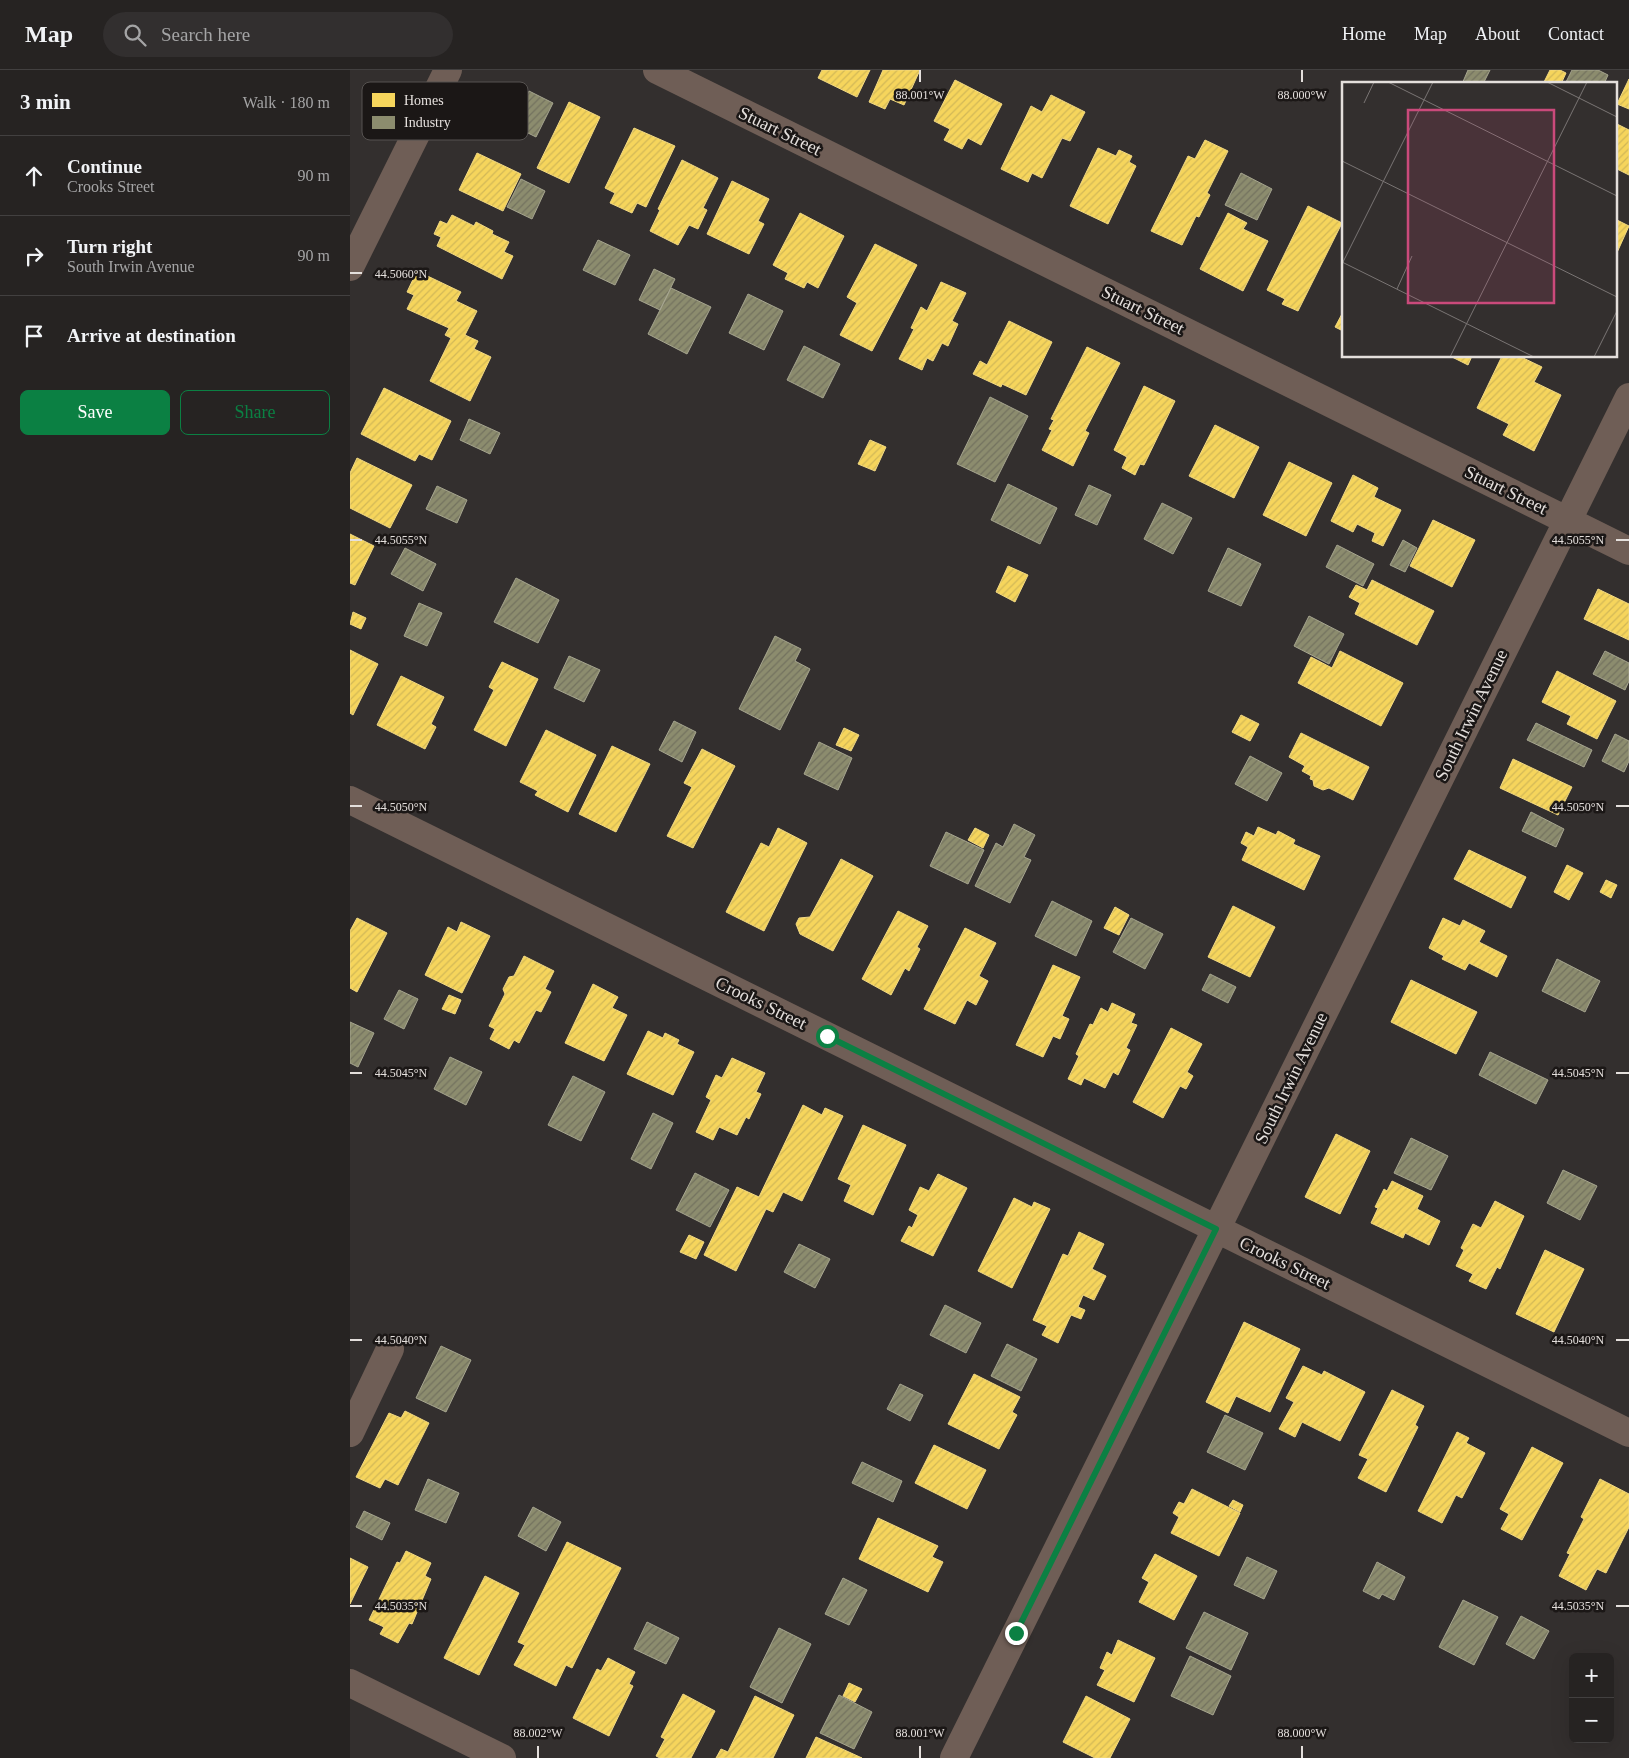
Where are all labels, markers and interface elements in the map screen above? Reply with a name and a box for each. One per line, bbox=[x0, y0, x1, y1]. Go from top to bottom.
search box bbox=[103, 12, 453, 57]
text: Map bbox=[25, 21, 73, 47]
icon: search bbox=[121, 21, 149, 49]
text: Search here bbox=[161, 24, 250, 45]
text: Home bbox=[1342, 24, 1386, 44]
text: Map bbox=[1414, 24, 1447, 44]
text: About bbox=[1475, 24, 1520, 44]
text: Contact bbox=[1548, 24, 1604, 44]
legend bbox=[362, 82, 528, 140]
inset map bbox=[1342, 82, 1616, 358]
text: 88.001°W bbox=[895, 88, 945, 102]
text: 88.000°W bbox=[1277, 88, 1327, 102]
text: 3 min bbox=[20, 90, 71, 114]
text: Homes bbox=[404, 93, 444, 108]
text: Walk · 180 m bbox=[243, 94, 330, 111]
street label: Stuart Street bbox=[735, 102, 825, 160]
text: Industry bbox=[404, 115, 451, 130]
text: Continue bbox=[67, 156, 142, 177]
icon: ahead bbox=[20, 162, 48, 190]
text: 90 m bbox=[298, 167, 330, 184]
text: Crooks Street bbox=[67, 178, 155, 195]
text: Turn right bbox=[67, 236, 152, 257]
icon: right bbox=[20, 242, 48, 270]
text: 90 m bbox=[298, 247, 330, 264]
text: South Irwin Avenue bbox=[67, 258, 195, 275]
text: 44.5060°N bbox=[375, 267, 428, 281]
street label: Stuart Street bbox=[1098, 281, 1188, 339]
icon: arrive bbox=[20, 322, 48, 350]
text: Arrive at destination bbox=[67, 325, 236, 346]
button: Save bbox=[20, 390, 170, 435]
button: Share bbox=[180, 390, 330, 435]
street label: Stuart Street bbox=[1461, 461, 1551, 519]
text: 44.5055°N bbox=[375, 533, 428, 547]
text: 44.5055°N bbox=[1552, 533, 1605, 547]
street label: South Irwin Avenue bbox=[1431, 646, 1511, 784]
text: 44.5050°N bbox=[375, 800, 428, 814]
text: 44.5050°N bbox=[1552, 800, 1605, 814]
street label: Crooks Street bbox=[712, 972, 810, 1034]
street label: South Irwin Avenue bbox=[1251, 1009, 1331, 1147]
route start bbox=[816, 1025, 839, 1048]
text: 44.5045°N bbox=[375, 1066, 428, 1080]
text: 44.5045°N bbox=[1552, 1066, 1605, 1080]
street label: Crooks Street bbox=[1236, 1232, 1334, 1294]
text: 44.5040°N bbox=[375, 1333, 428, 1347]
text: 44.5040°N bbox=[1552, 1333, 1605, 1347]
text: 44.5035°N bbox=[375, 1599, 428, 1613]
text: 44.5035°N bbox=[1552, 1599, 1605, 1613]
route end bbox=[1005, 1622, 1028, 1645]
map controls bbox=[1569, 1653, 1614, 1743]
button: + bbox=[1569, 1653, 1614, 1698]
button: − bbox=[1569, 1698, 1614, 1743]
text: 88.002°W bbox=[513, 1726, 563, 1740]
text: 88.001°W bbox=[895, 1726, 945, 1740]
text: 88.000°W bbox=[1277, 1726, 1327, 1740]

